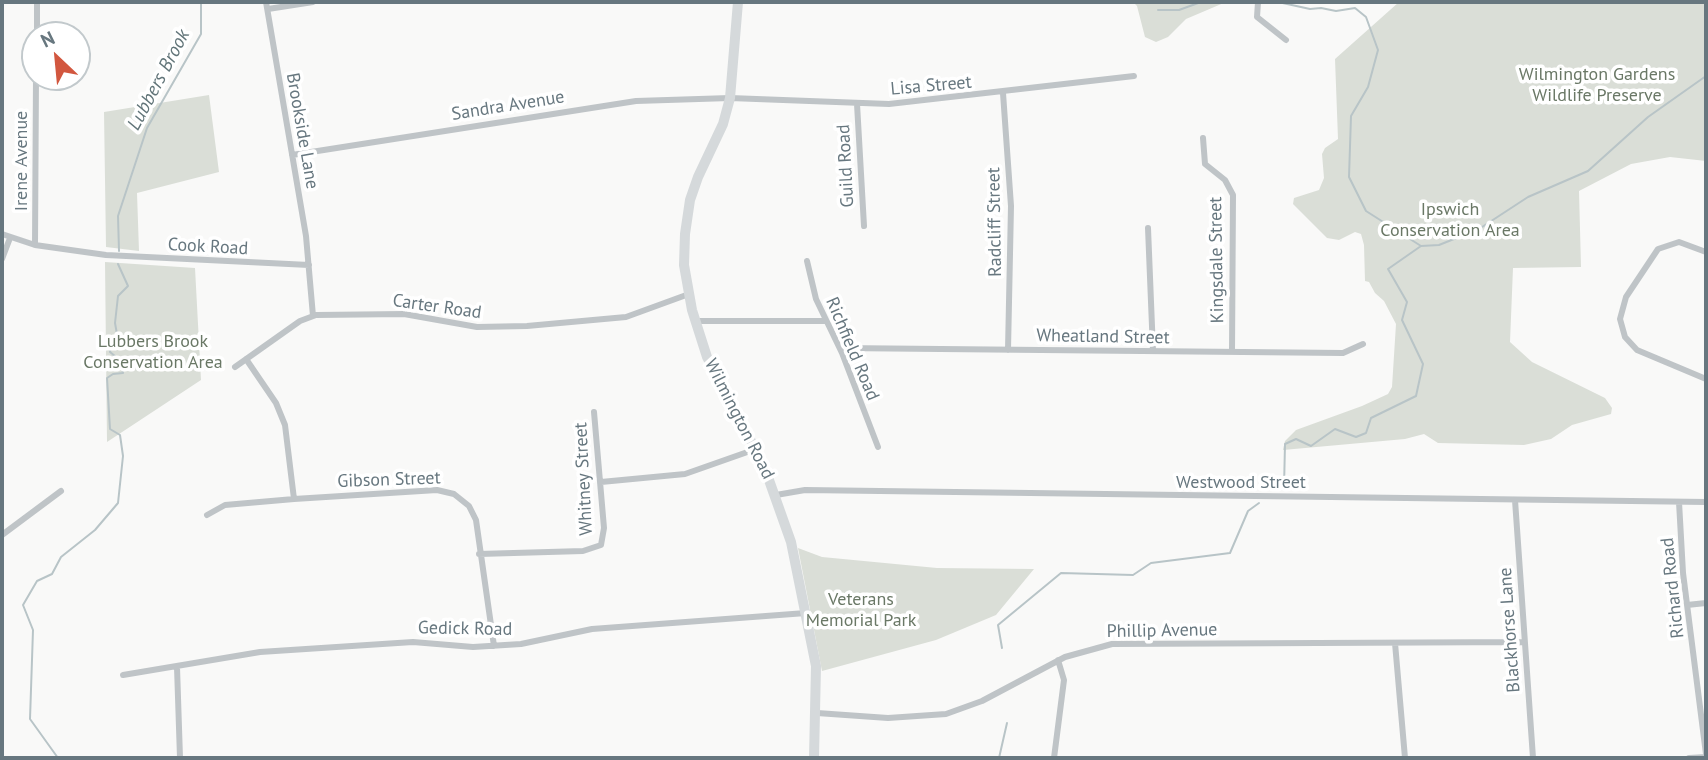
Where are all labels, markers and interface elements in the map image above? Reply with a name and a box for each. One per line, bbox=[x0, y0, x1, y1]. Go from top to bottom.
north arrow bbox=[21, 21, 91, 91]
text: N bbox=[37, 25, 59, 52]
water label: Lubbers Brook bbox=[123, 26, 195, 134]
park label: Wilmington Gardens Wildlife Preserve bbox=[1519, 64, 1675, 106]
street label: Brookside Lane bbox=[281, 71, 323, 191]
street label: Lisa Street bbox=[890, 72, 972, 100]
street label: Sandra Avenue bbox=[450, 86, 566, 126]
street label: Irene Avenue bbox=[11, 111, 33, 211]
street label: Guild Road bbox=[833, 124, 859, 208]
street label: Radcliff Street bbox=[983, 167, 1007, 277]
street label: Kingsdale Street bbox=[1205, 196, 1229, 324]
park label: Ipswich Conservation Area bbox=[1380, 199, 1520, 242]
street label: Cook Road bbox=[167, 234, 249, 260]
street label: Carter Road bbox=[391, 290, 483, 324]
street label: Richfield Road bbox=[821, 294, 883, 404]
street label: Wheatland Street bbox=[1036, 325, 1170, 349]
park label: Lubbers Brook Conservation Area bbox=[83, 331, 223, 374]
street label: Wilmington Road bbox=[699, 355, 779, 483]
street label: Whitney Street bbox=[570, 422, 598, 536]
street label: Gibson Street bbox=[337, 467, 441, 493]
street label: Westwood Street bbox=[1176, 472, 1306, 494]
street label: Richard Road bbox=[1657, 537, 1689, 639]
street label: Blackhorse Lane bbox=[1495, 567, 1525, 693]
park label: Veterans Memorial Park bbox=[806, 589, 916, 632]
street label: Gedick Road bbox=[418, 617, 512, 641]
street label: Phillip Avenue bbox=[1106, 619, 1218, 643]

